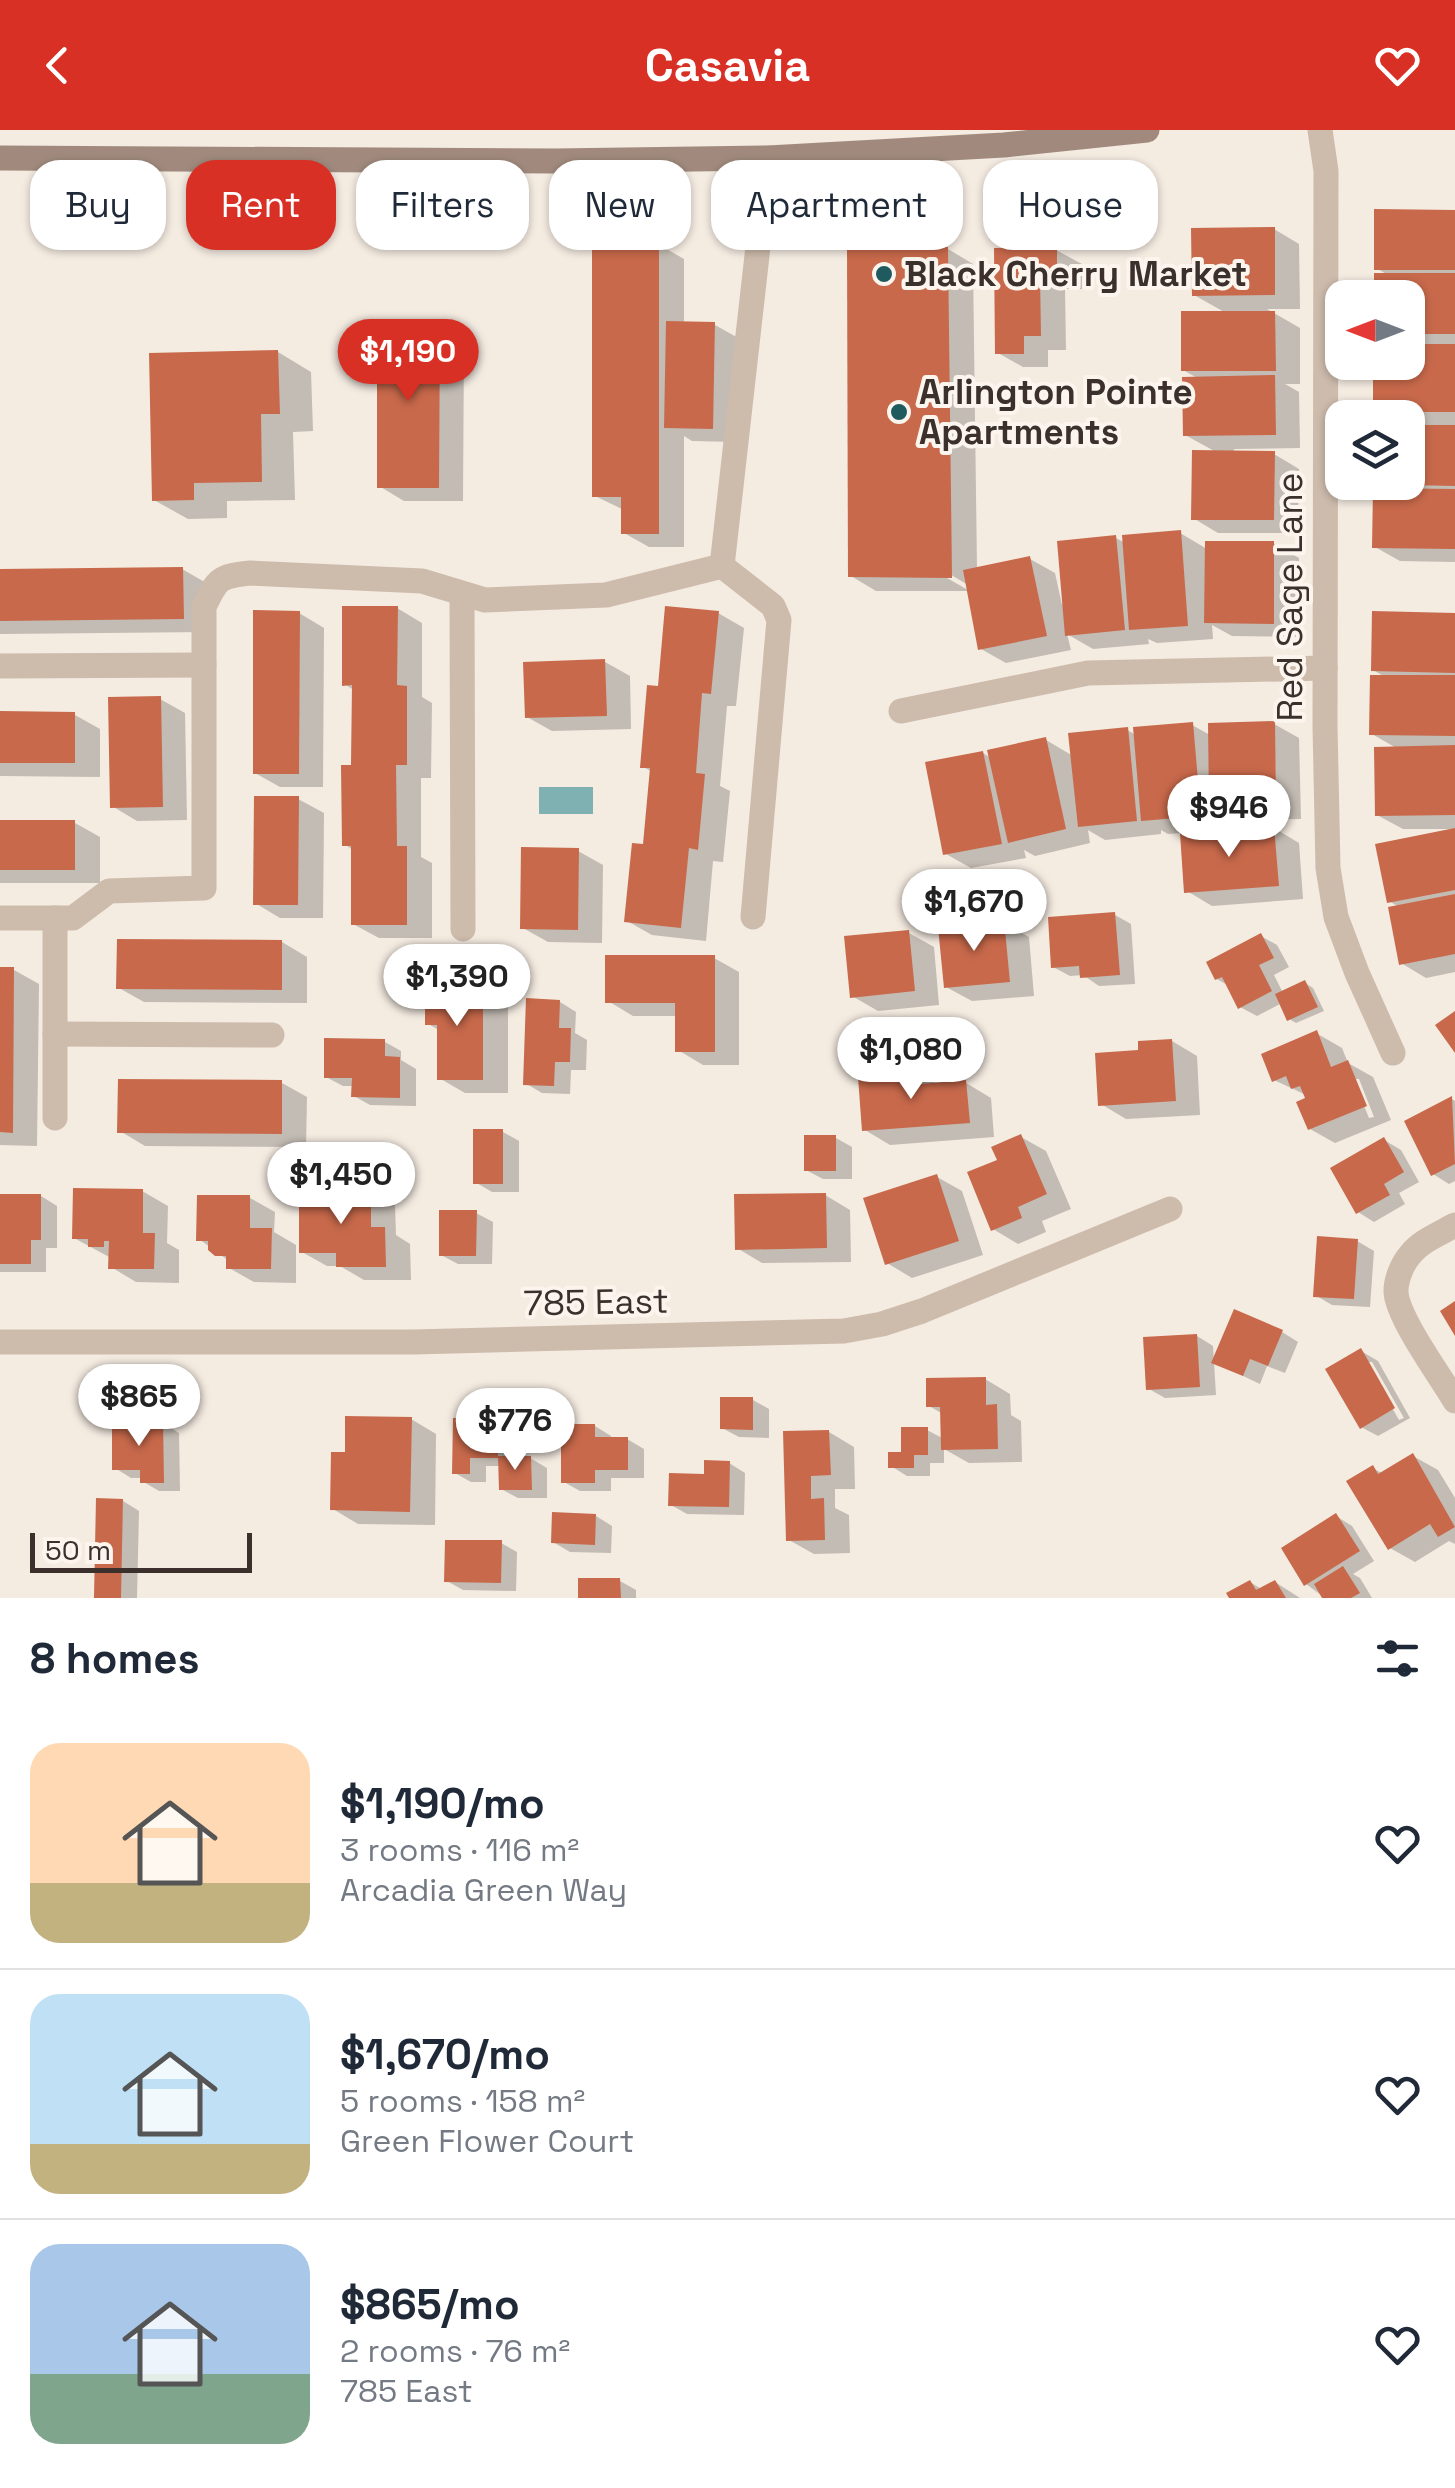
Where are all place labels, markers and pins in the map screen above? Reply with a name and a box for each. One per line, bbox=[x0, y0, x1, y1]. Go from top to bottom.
place label: Black Cherry Market bbox=[904, 252, 1247, 296]
marker: Black Cherry Market bbox=[873, 263, 895, 285]
pin: $1,190 bbox=[327, 319, 489, 404]
place label: Arlington Pointe Apartments bbox=[919, 370, 1193, 454]
marker: Arlington Pointe Apartments bbox=[888, 401, 910, 423]
pin: $946 bbox=[1170, 775, 1288, 860]
pin: $1,670 bbox=[893, 869, 1055, 954]
pin: $1,390 bbox=[376, 944, 538, 1029]
pin: $1,080 bbox=[830, 1017, 992, 1102]
pin: $1,450 bbox=[260, 1142, 422, 1227]
pin: $865 bbox=[80, 1364, 198, 1449]
pin: $776 bbox=[456, 1388, 574, 1473]

